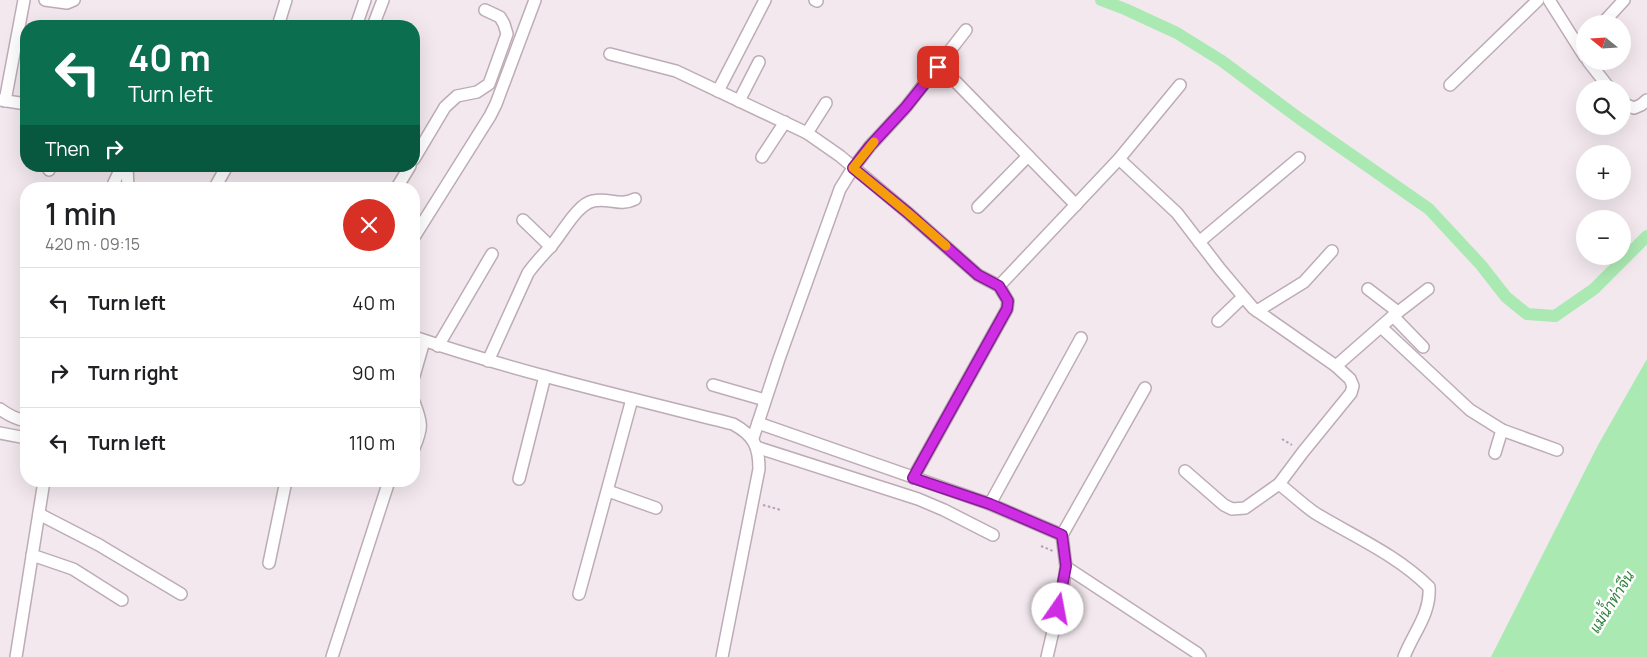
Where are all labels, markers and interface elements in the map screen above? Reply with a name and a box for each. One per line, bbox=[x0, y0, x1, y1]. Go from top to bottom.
north arrow bbox=[1576, 15, 1631, 70]
map controls bbox=[1576, 15, 1631, 265]
text: 40 m bbox=[128, 34, 211, 82]
icon: left bbox=[45, 40, 110, 105]
pin bbox=[917, 46, 959, 88]
icon: arrive bbox=[924, 53, 952, 81]
text: Turn left bbox=[128, 79, 213, 109]
button: search bbox=[1576, 80, 1631, 135]
icon: right bbox=[100, 135, 128, 163]
text: Then bbox=[45, 136, 90, 162]
button: + bbox=[1576, 145, 1631, 200]
text: 1 min bbox=[45, 193, 117, 234]
button: close bbox=[343, 199, 395, 251]
button: − bbox=[1576, 210, 1631, 265]
text: 420 m · 09:15 bbox=[45, 233, 140, 255]
icon: left bbox=[45, 289, 73, 317]
text: Turn left bbox=[88, 290, 166, 316]
text: 40 m bbox=[352, 290, 395, 316]
icon: right bbox=[45, 359, 73, 387]
text: Turn right bbox=[88, 360, 178, 386]
text: 90 m bbox=[352, 360, 395, 386]
icon: left bbox=[45, 429, 73, 457]
text: Turn left bbox=[88, 430, 166, 456]
text: 110 m bbox=[349, 430, 395, 456]
water label: แม่น้ำท่าจีน bbox=[1582, 565, 1639, 637]
position arrow bbox=[1031, 582, 1083, 634]

